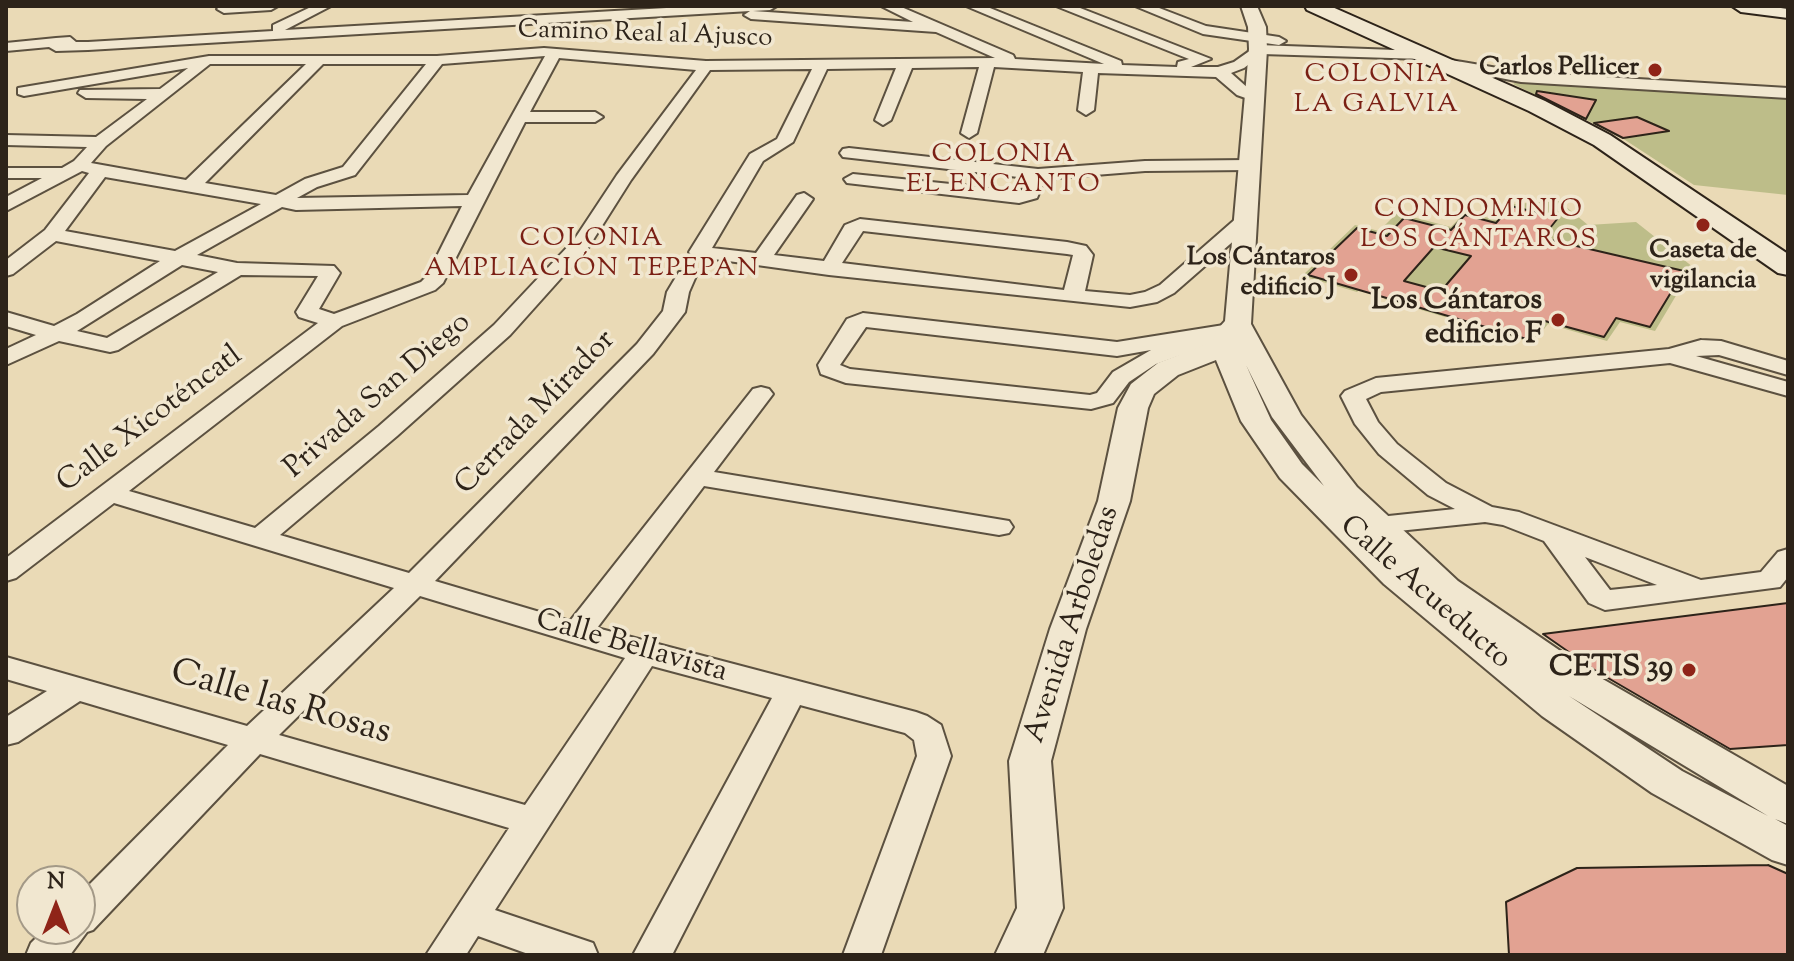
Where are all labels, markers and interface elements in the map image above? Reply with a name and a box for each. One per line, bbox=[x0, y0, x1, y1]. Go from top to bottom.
street label: Camino Real al Ajusco bbox=[517, 16, 773, 56]
place label: Carlos Pellicer bbox=[1479, 54, 1639, 86]
district label: COLONIA LA GALVIA bbox=[1294, 61, 1460, 122]
marker: Carlos Pellicer bbox=[1646, 61, 1664, 79]
district label: COLONIA EL ENCANTO bbox=[906, 141, 1102, 202]
district label: CONDOMINIO LOS CÁNTAROS bbox=[1360, 196, 1598, 258]
marker: Caseta de vigilancia bbox=[1694, 216, 1712, 234]
district label: COLONIA AMPLIACIÓN TEPEPAN bbox=[424, 225, 760, 286]
place label: Caseta de vigilancia bbox=[1649, 237, 1757, 298]
place label: Los Cántaros edificio J bbox=[1187, 244, 1335, 306]
marker: Los Cántaros edificio J bbox=[1342, 266, 1360, 284]
place label: Los Cántaros edificio F bbox=[1371, 285, 1542, 356]
street label: Privada San Diego bbox=[278, 306, 480, 488]
marker: Los Cántaros edificio F bbox=[1549, 311, 1567, 329]
street label: Cerrada Mirador bbox=[449, 324, 625, 504]
street label: Calle Xicoténcatl bbox=[51, 340, 251, 502]
street label: Avenida Arboledas bbox=[1019, 502, 1129, 748]
street label: Calle Acueducto bbox=[1331, 510, 1517, 678]
street label: Calle Bellavista bbox=[531, 603, 731, 693]
place label: CETIS 39 bbox=[1549, 652, 1673, 688]
street label: Calle las Rosas bbox=[165, 653, 395, 757]
marker: CETIS 39 bbox=[1680, 661, 1698, 679]
north arrow bbox=[16, 865, 96, 945]
text: N bbox=[47, 867, 65, 899]

